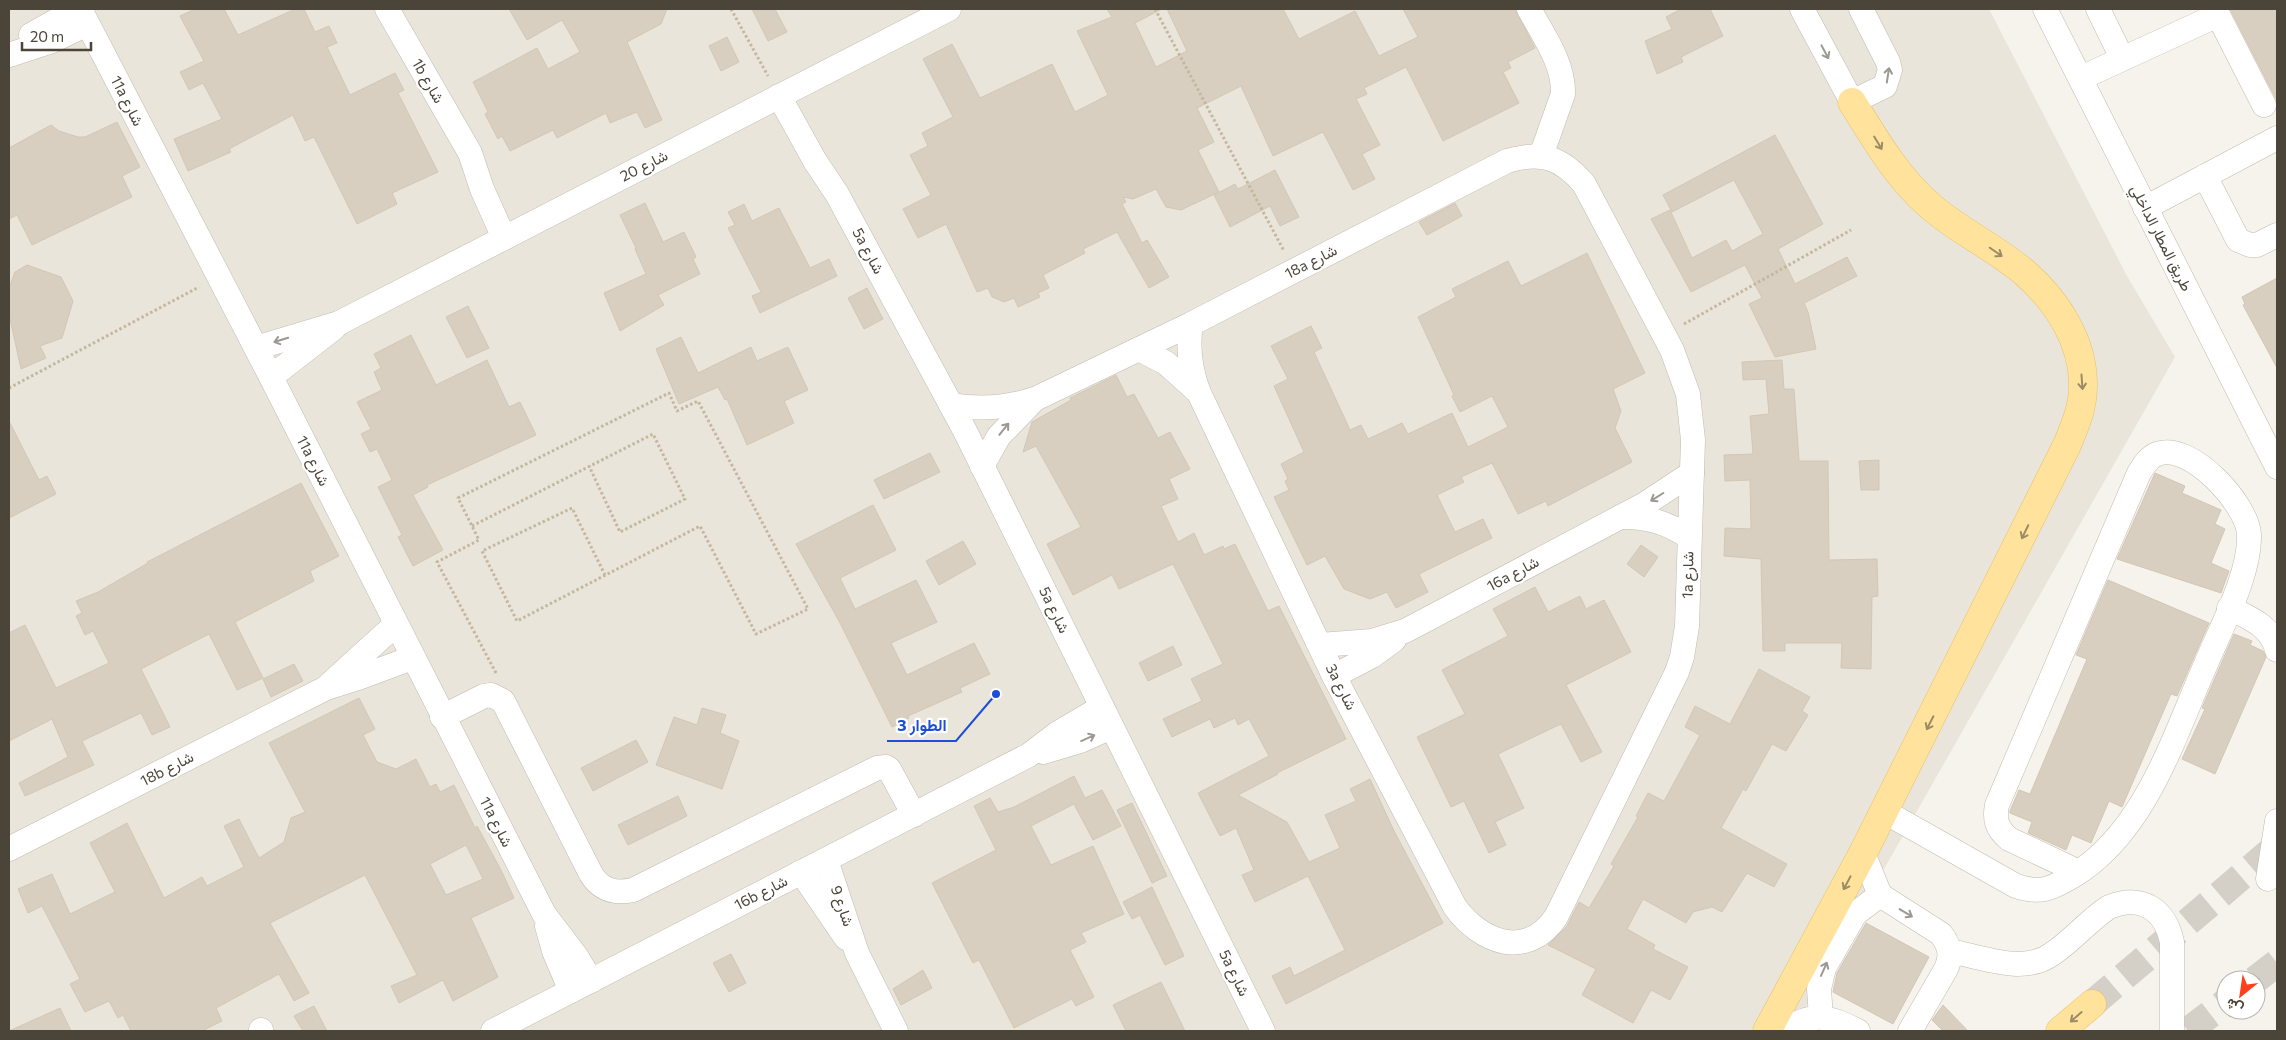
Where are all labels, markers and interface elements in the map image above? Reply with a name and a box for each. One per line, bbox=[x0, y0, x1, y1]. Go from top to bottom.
scale bar bbox=[22, 20, 91, 52]
text: 20 m bbox=[30, 27, 64, 45]
one-way arrow bbox=[1821, 44, 1831, 58]
street label: 1b شارع bbox=[406, 55, 449, 108]
one-way arrow bbox=[1883, 67, 1893, 83]
street label: 11a شارع bbox=[105, 73, 148, 130]
one-way arrow bbox=[1873, 136, 1883, 150]
street label: شارع 20 bbox=[617, 145, 672, 187]
street label: طريق المطار الداخلي bbox=[2123, 181, 2197, 296]
street label: 5a شارع bbox=[847, 224, 889, 278]
street label: 18a شارع bbox=[1281, 240, 1341, 285]
one-way arrow bbox=[1989, 247, 2003, 257]
one-way arrow bbox=[273, 336, 289, 346]
one-way arrow bbox=[2078, 373, 2087, 389]
one-way arrow bbox=[999, 423, 1010, 436]
street label: 11a شارع bbox=[291, 433, 334, 490]
one-way arrow bbox=[1650, 491, 1664, 502]
one-way arrow bbox=[2019, 524, 2029, 539]
street label: 1a شارع bbox=[1678, 551, 1699, 599]
street label: 16a شارع bbox=[1483, 552, 1543, 597]
street label: 5a شارع bbox=[1033, 583, 1074, 637]
street label: 3a شارع bbox=[1320, 660, 1361, 714]
callout: الطوار 3 bbox=[887, 710, 956, 741]
text: الطوار 3 bbox=[897, 715, 947, 736]
one-way arrow bbox=[1925, 715, 1935, 730]
one-way arrow bbox=[1080, 732, 1095, 742]
street label: 18b شارع bbox=[137, 747, 198, 792]
street label: 11a شارع bbox=[474, 794, 517, 851]
street label: 16b شارع bbox=[731, 871, 792, 916]
one-way arrow bbox=[1842, 875, 1852, 889]
street label: شارع 9 bbox=[825, 883, 858, 930]
one-way arrow bbox=[1899, 908, 1913, 918]
street label: 5a شارع bbox=[1213, 946, 1254, 1000]
one-way arrow bbox=[1819, 962, 1829, 977]
north arrow bbox=[2216, 970, 2266, 1020]
text: ش bbox=[2223, 994, 2246, 1018]
one-way arrow bbox=[2069, 1012, 2082, 1023]

